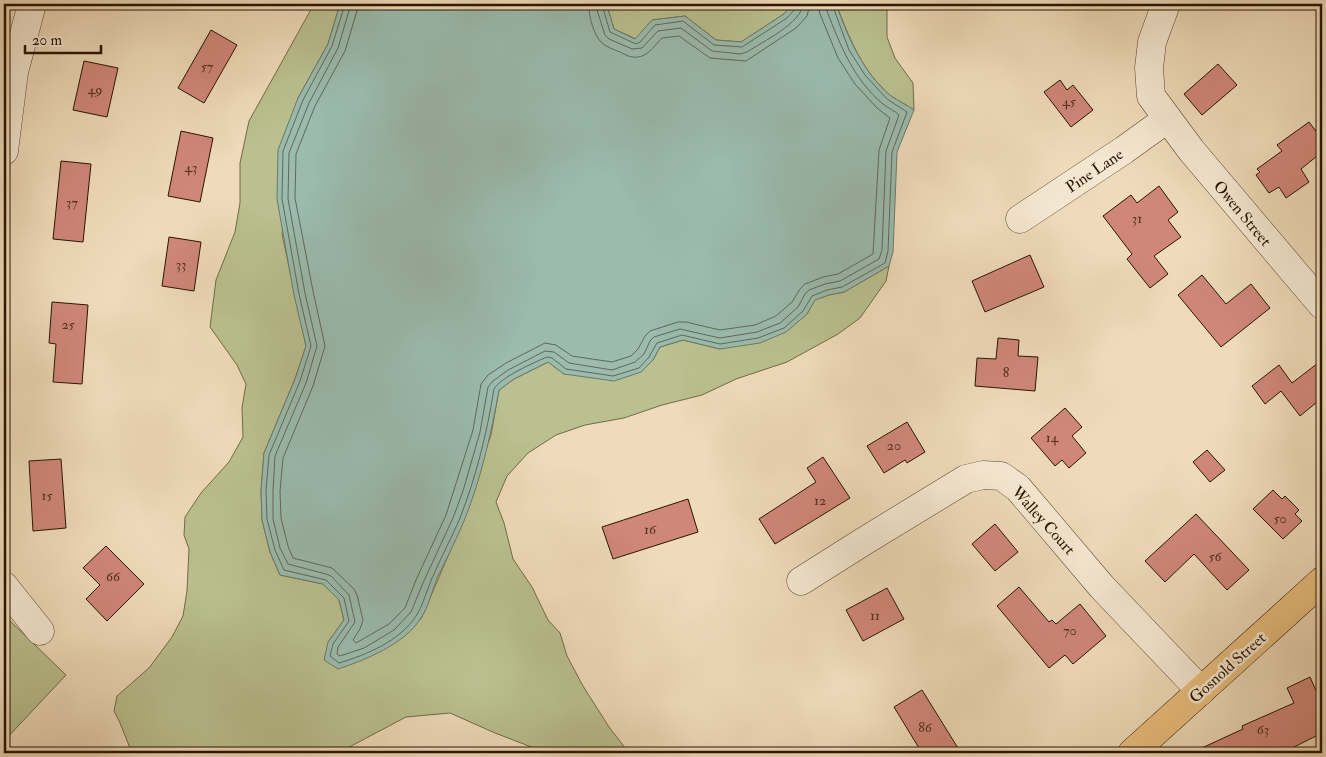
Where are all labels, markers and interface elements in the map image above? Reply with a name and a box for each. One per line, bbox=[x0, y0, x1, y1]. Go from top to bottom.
scale bar bbox=[25, 22, 101, 54]
text: 20 m bbox=[32, 31, 62, 50]
house number: 57 bbox=[201, 58, 214, 75]
house number: 49 bbox=[88, 81, 102, 98]
house number: 45 bbox=[1062, 93, 1077, 110]
street label: Pine Lane bbox=[1062, 144, 1127, 197]
house number: 43 bbox=[185, 159, 197, 176]
street label: Owen Street bbox=[1209, 177, 1275, 251]
house number: 37 bbox=[66, 194, 78, 211]
house number: 31 bbox=[1132, 210, 1142, 227]
house number: 33 bbox=[176, 256, 186, 273]
house number: 25 bbox=[61, 316, 75, 333]
house number: 8 bbox=[1003, 364, 1010, 381]
house number: 14 bbox=[1046, 429, 1060, 446]
house number: 20 bbox=[887, 437, 901, 454]
street label: Walley Court bbox=[1007, 481, 1079, 559]
house number: 15 bbox=[41, 487, 53, 504]
house number: 12 bbox=[814, 492, 826, 509]
house number: 50 bbox=[1273, 510, 1287, 527]
house number: 16 bbox=[644, 521, 657, 538]
house number: 56 bbox=[1208, 548, 1223, 565]
house number: 66 bbox=[106, 568, 121, 585]
house number: 11 bbox=[870, 607, 880, 624]
house number: 70 bbox=[1063, 622, 1077, 639]
street label: Gosnold Street bbox=[1185, 628, 1270, 707]
house number: 86 bbox=[918, 719, 933, 736]
house number: 63 bbox=[1257, 721, 1269, 738]

